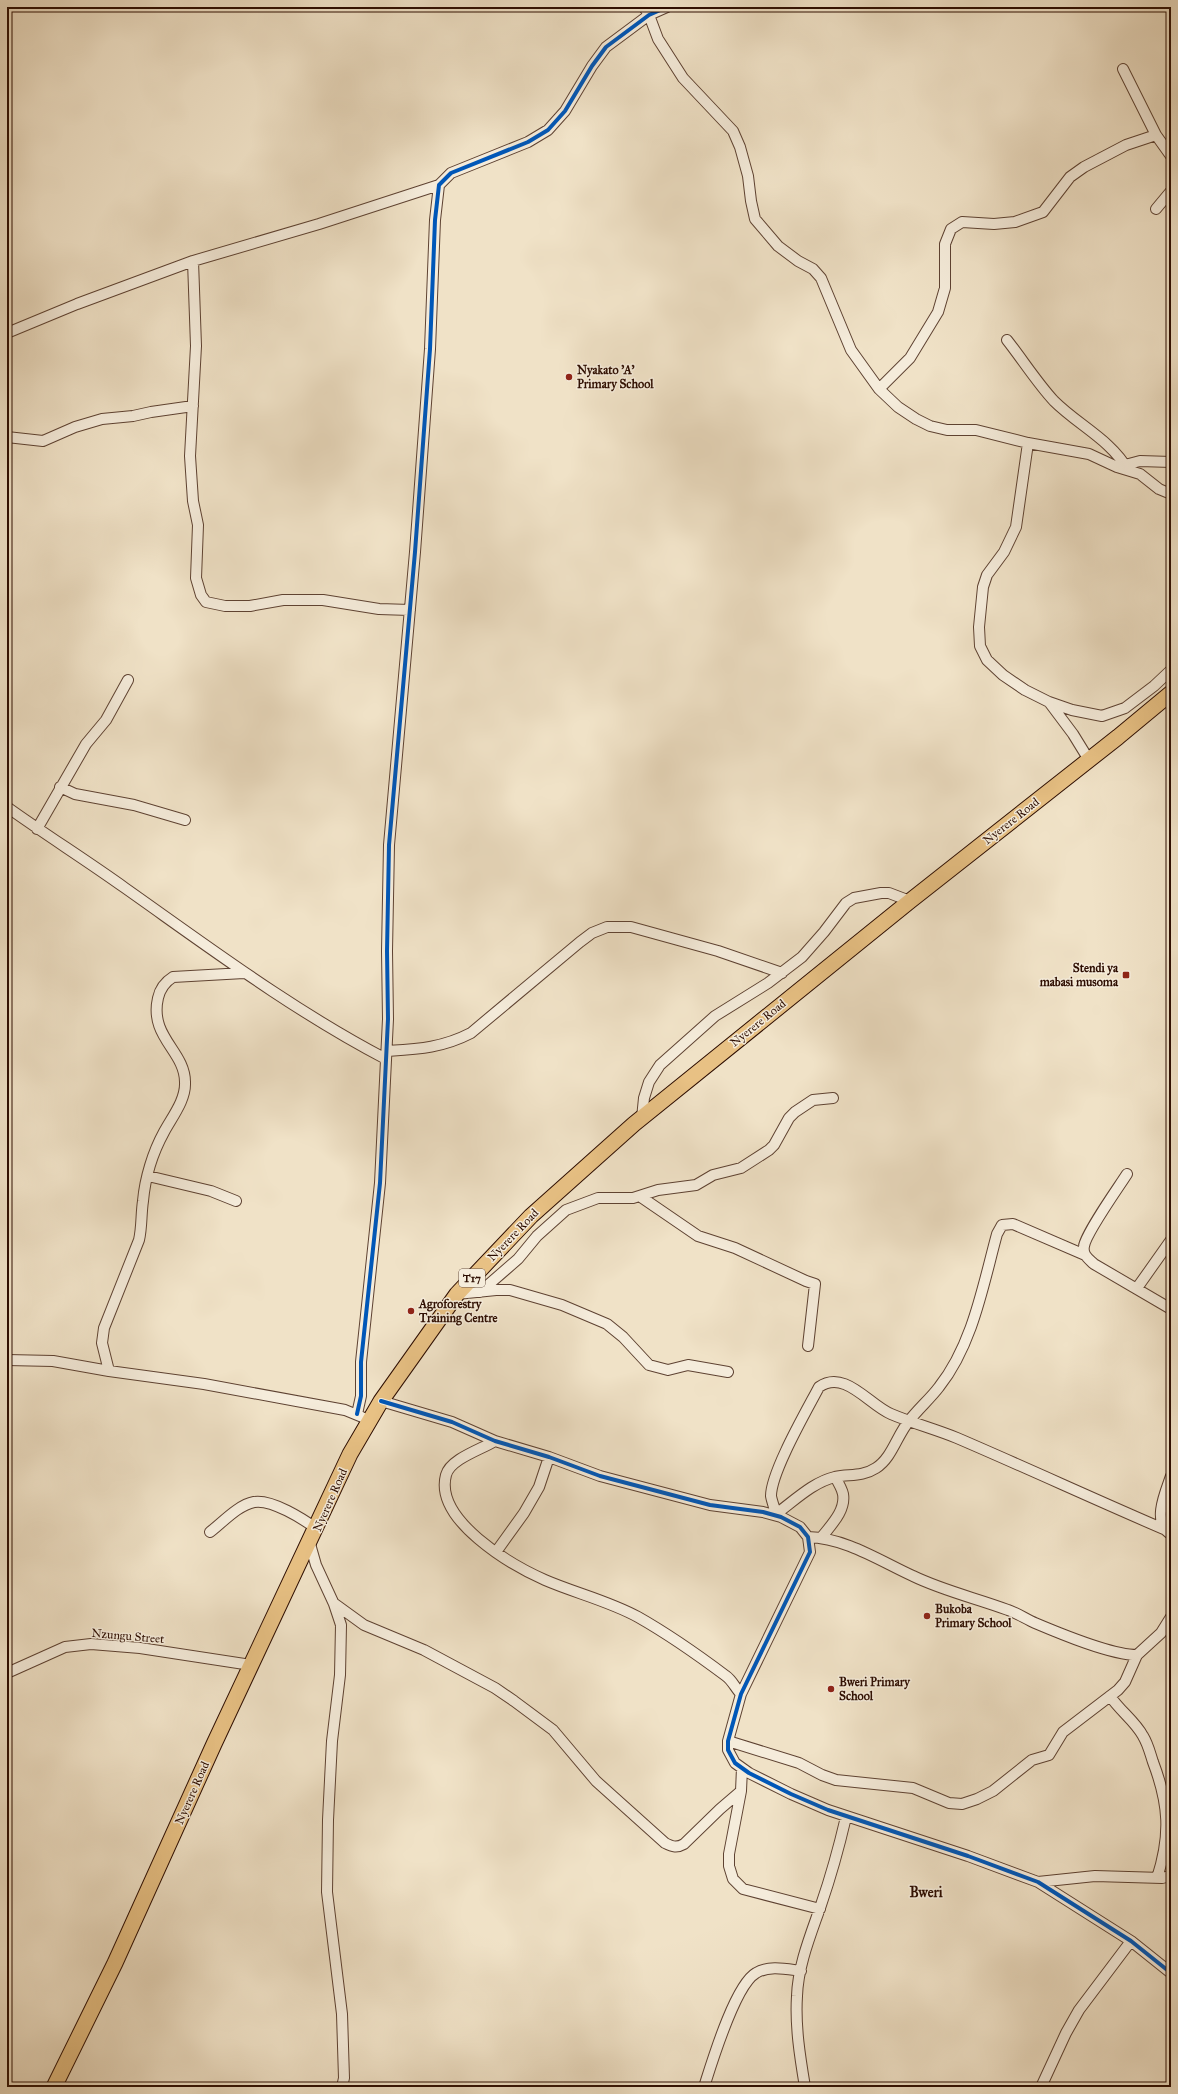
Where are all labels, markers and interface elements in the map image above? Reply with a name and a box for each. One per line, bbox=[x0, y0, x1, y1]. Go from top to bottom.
place label: Nyakato 'A' Primary School bbox=[577, 363, 654, 392]
marker: Nyakato 'A' Primary School bbox=[564, 372, 574, 382]
street label: Nyerere Road bbox=[980, 795, 1042, 847]
place label: Stendi ya mabasi musoma bbox=[1039, 961, 1119, 989]
marker: Stendi ya mabasi musoma bbox=[1121, 970, 1131, 980]
street label: Nyerere Road bbox=[727, 996, 789, 1050]
street label: Nyerere Road bbox=[485, 1206, 541, 1264]
road number: T17 bbox=[459, 1269, 485, 1287]
place label: Agroforestry Training Centre bbox=[418, 1297, 498, 1326]
marker: Agroforestry Training Centre bbox=[406, 1306, 416, 1316]
street label: Nyerere Road bbox=[310, 1466, 350, 1534]
place label: Bukoba Primary School bbox=[935, 1602, 1012, 1631]
marker: Bukoba Primary School bbox=[922, 1611, 932, 1621]
street label: Nzungu Street bbox=[91, 1626, 166, 1647]
place label: Bweri Primary School bbox=[839, 1675, 911, 1703]
marker: Bweri Primary School bbox=[826, 1684, 836, 1694]
street label: Nyerere Road bbox=[172, 1759, 212, 1827]
district label: Bweri bbox=[909, 1884, 943, 1901]

